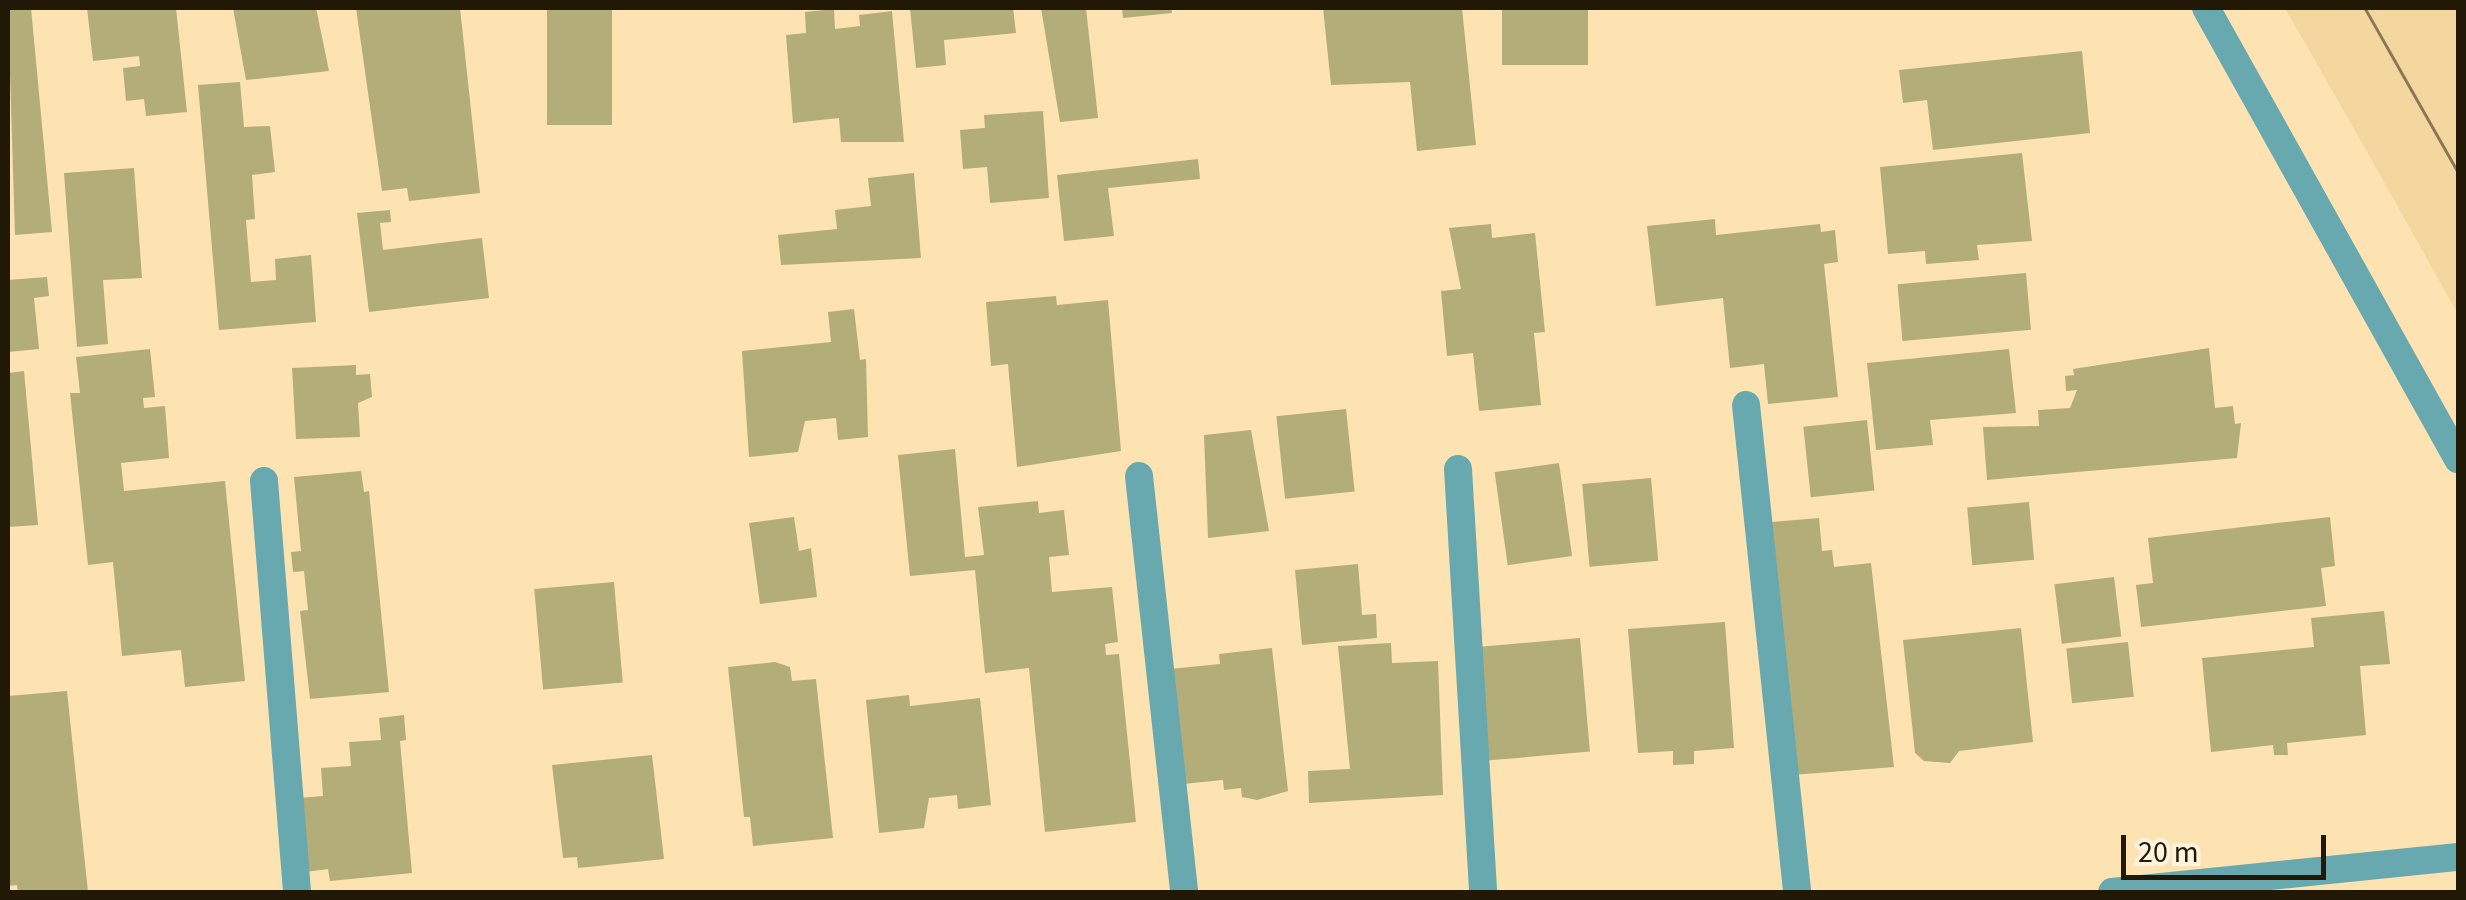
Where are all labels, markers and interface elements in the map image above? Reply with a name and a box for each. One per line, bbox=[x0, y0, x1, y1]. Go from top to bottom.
scale bar bbox=[2126, 815, 2331, 877]
text: 20 m bbox=[2138, 831, 2199, 874]

